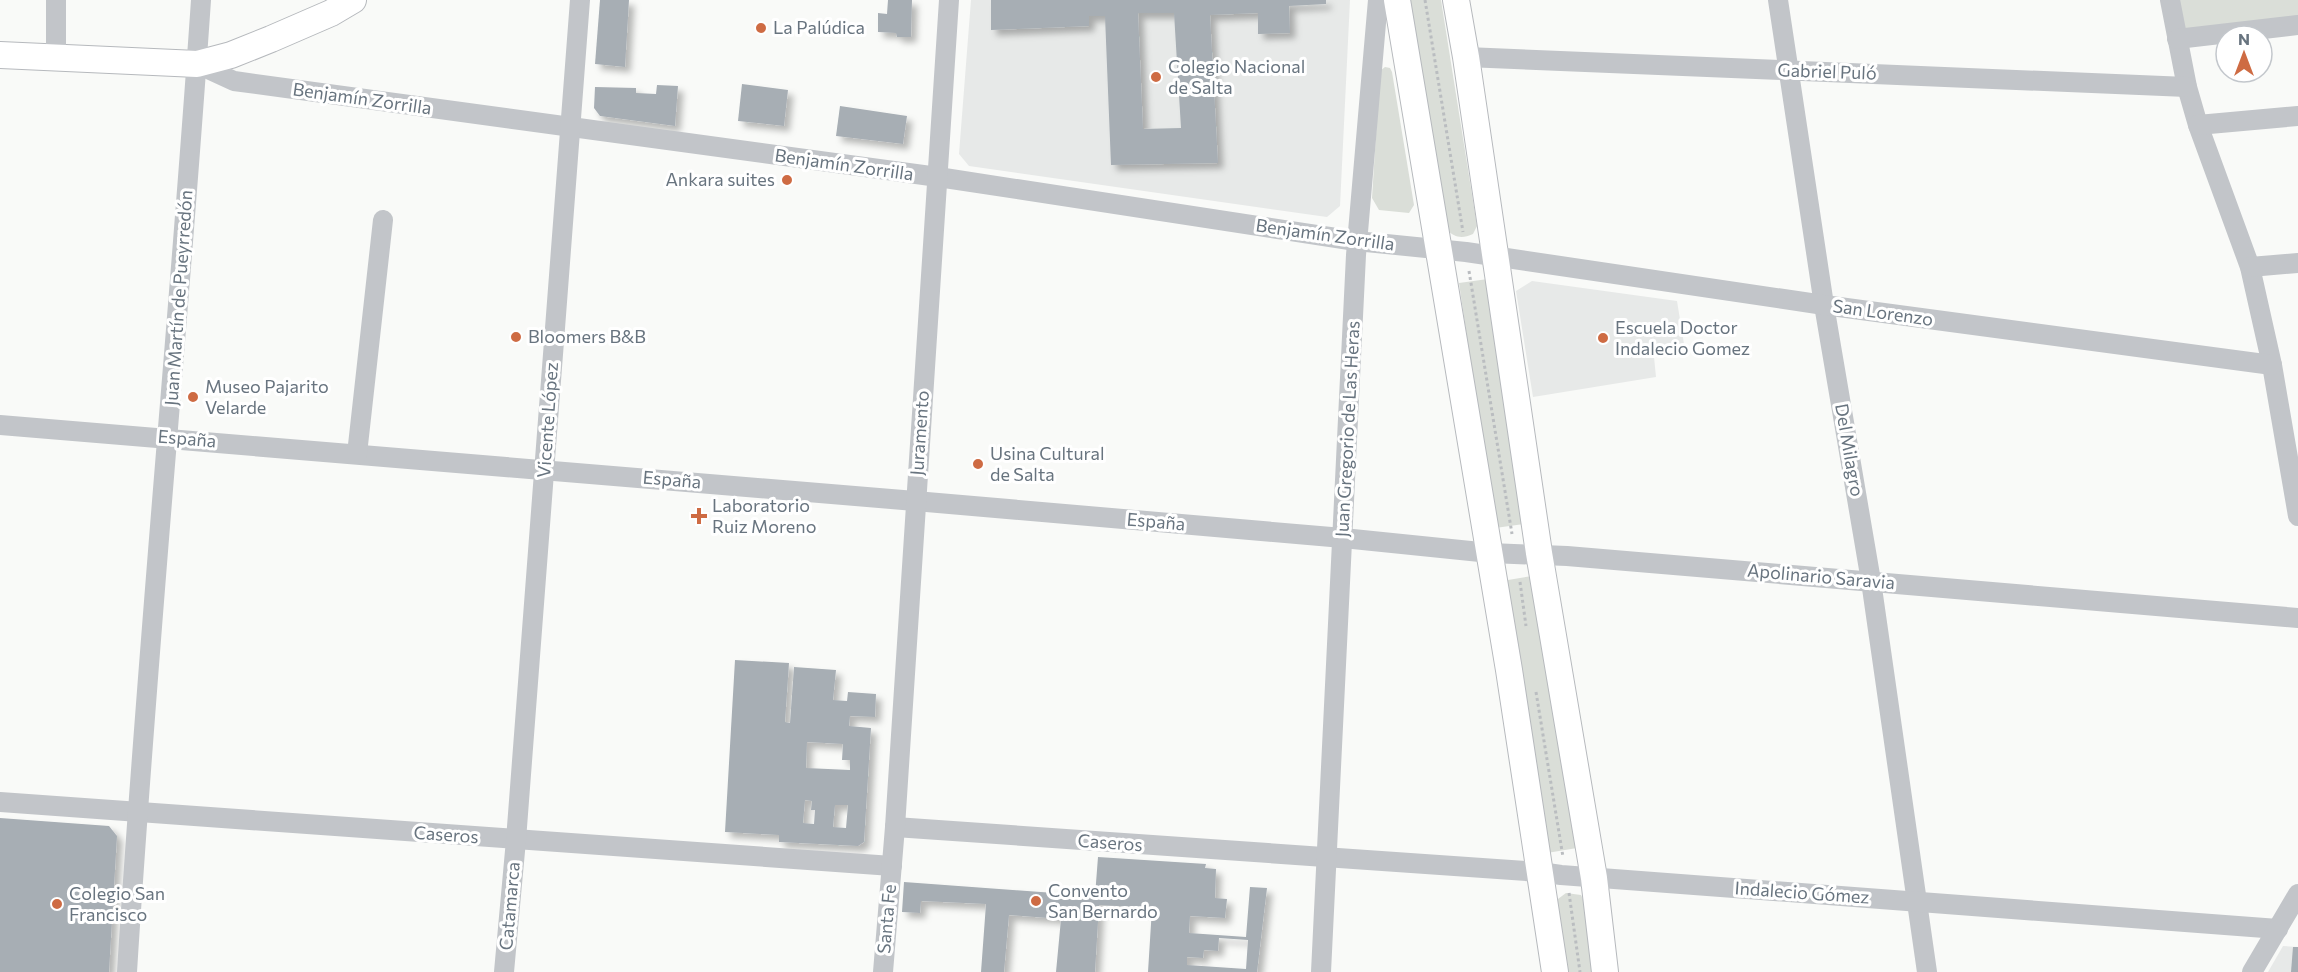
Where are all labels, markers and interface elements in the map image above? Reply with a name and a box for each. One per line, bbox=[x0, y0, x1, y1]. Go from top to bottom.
place label: La Palúdica bbox=[773, 16, 865, 38]
marker: La Palúdica bbox=[754, 21, 768, 35]
north arrow bbox=[2214, 24, 2274, 84]
text: N bbox=[2238, 29, 2250, 48]
place label: Colegio Nacional de Salta bbox=[1168, 55, 1305, 98]
street label: Gabriel Puló bbox=[1777, 58, 1877, 84]
marker: Colegio Nacional de Salta bbox=[1149, 70, 1163, 84]
street label: Benjamín Zorrilla bbox=[291, 77, 433, 119]
street label: Benjamín Zorrilla bbox=[773, 143, 915, 185]
place label: Ankara suites bbox=[665, 168, 775, 190]
marker: Ankara suites bbox=[780, 173, 794, 187]
street label: Juan Martín de Pueyrredón bbox=[159, 189, 197, 407]
street label: Benjamín Zorrilla bbox=[1254, 213, 1396, 255]
street label: San Lorenzo bbox=[1832, 294, 1935, 330]
place label: Escuela Doctor Indalecio Gomez bbox=[1615, 316, 1750, 359]
street label: Juan Gregorio de Las Heras bbox=[1330, 320, 1364, 538]
place label: Bloomers B&B bbox=[528, 325, 646, 347]
marker: Bloomers B&B bbox=[509, 330, 523, 344]
marker: Escuela Doctor Indalecio Gomez bbox=[1596, 331, 1610, 345]
street label: Vicente López bbox=[532, 361, 562, 479]
place label: Museo Pajarito Velarde bbox=[205, 375, 329, 418]
marker: Museo Pajarito Velarde bbox=[186, 390, 200, 404]
street label: Juramento bbox=[905, 390, 933, 476]
street label: Del Milagro bbox=[1831, 402, 1869, 498]
street label: España bbox=[157, 424, 217, 452]
place label: Usina Cultural de Salta bbox=[990, 442, 1105, 485]
marker: Usina Cultural de Salta bbox=[971, 457, 985, 471]
street label: España bbox=[642, 465, 702, 493]
place label: Laboratorio Ruiz Moreno bbox=[712, 494, 816, 537]
marker: Laboratorio Ruiz Moreno bbox=[690, 507, 708, 525]
street label: España bbox=[1126, 507, 1186, 535]
street label: Apolinario Saravia bbox=[1746, 559, 1896, 593]
street label: Caseros bbox=[413, 821, 479, 847]
street label: Caseros bbox=[1077, 829, 1143, 855]
street label: Catamarca bbox=[494, 861, 524, 951]
street label: Indalecio Gómez bbox=[1734, 876, 1870, 908]
place label: Convento San Bernardo bbox=[1048, 879, 1158, 922]
place label: Colegio San Francisco bbox=[69, 882, 165, 925]
street label: Santa Fe bbox=[872, 883, 900, 955]
marker: Convento San Bernardo bbox=[1029, 894, 1043, 908]
marker: Colegio San Francisco bbox=[50, 897, 64, 911]

